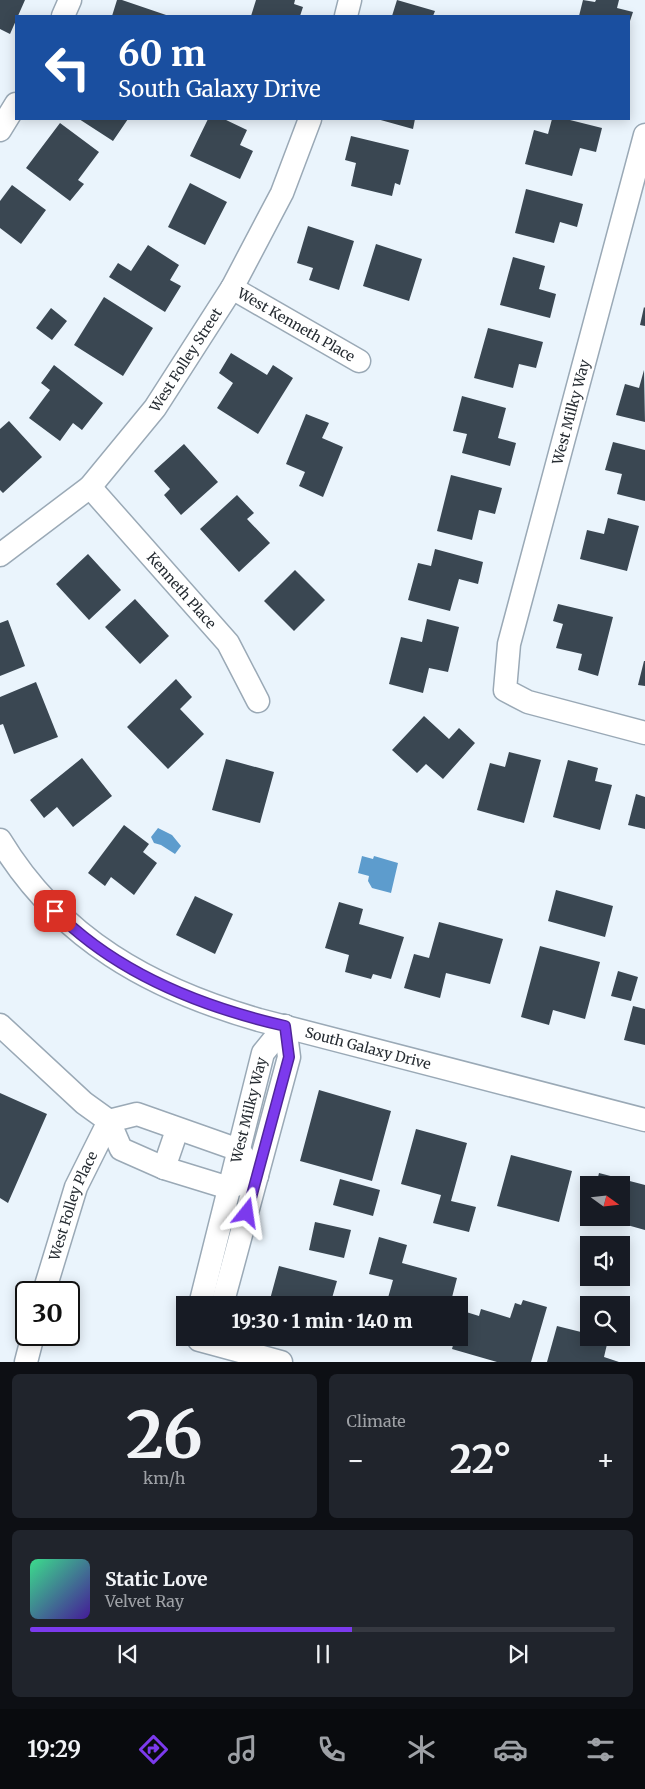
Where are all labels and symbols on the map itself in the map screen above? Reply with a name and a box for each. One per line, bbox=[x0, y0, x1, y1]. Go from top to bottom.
street label: West Kenneth Place bbox=[233, 284, 358, 366]
street label: West Folley Street bbox=[145, 304, 226, 416]
street label: West Milky Way bbox=[548, 357, 594, 468]
street label: Kenneth Place bbox=[143, 548, 220, 632]
pin bbox=[34, 890, 76, 932]
street label: South Galaxy Drive bbox=[303, 1023, 433, 1073]
street label: West Milky Way bbox=[227, 1054, 271, 1166]
street label: West Folley Place bbox=[45, 1148, 101, 1264]
north arrow bbox=[580, 1176, 630, 1226]
position arrow bbox=[220, 1186, 272, 1238]
speed limit sign: 30 bbox=[15, 1281, 80, 1346]

